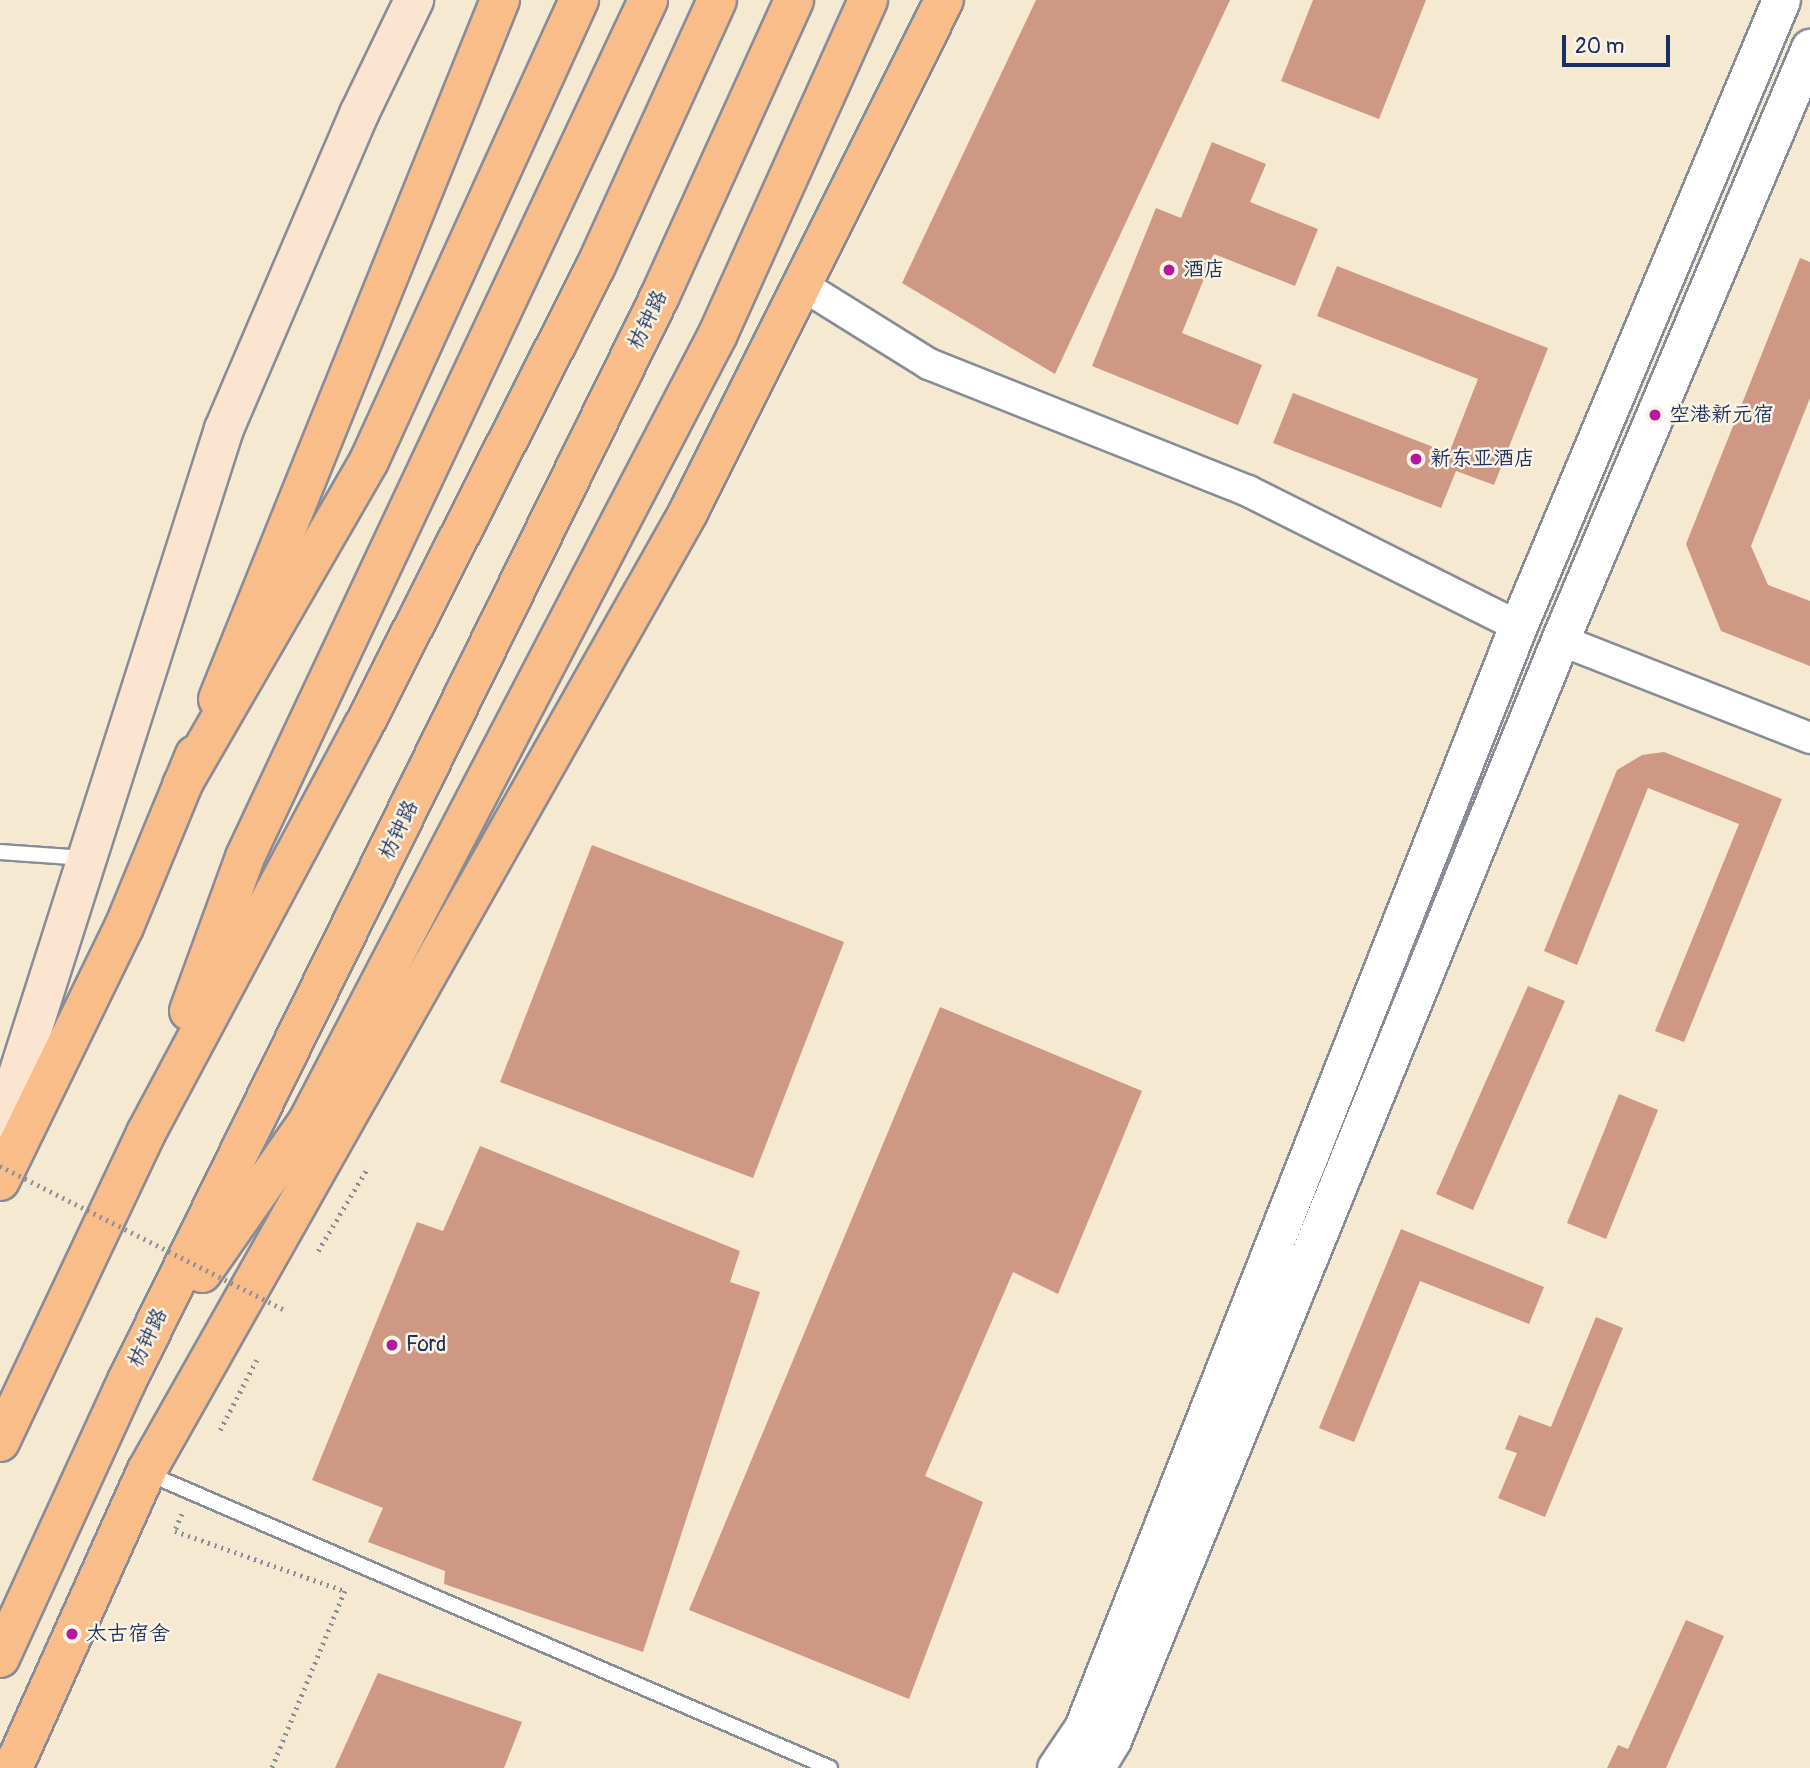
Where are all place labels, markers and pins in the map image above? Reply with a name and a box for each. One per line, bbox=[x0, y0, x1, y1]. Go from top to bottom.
place label: 酒店 bbox=[1183, 257, 1225, 283]
marker: 酒店 bbox=[1161, 262, 1177, 278]
place label: 空港新元宿 bbox=[1669, 402, 1774, 428]
marker: 空港新元宿 bbox=[1647, 407, 1663, 423]
place label: 新东亚酒店 bbox=[1430, 446, 1535, 472]
marker: 新东亚酒店 bbox=[1408, 451, 1424, 467]
place label: Ford bbox=[406, 1332, 446, 1358]
marker: Ford bbox=[384, 1337, 400, 1353]
place label: 太古宿舍 bbox=[86, 1621, 170, 1647]
marker: 太古宿舍 bbox=[64, 1626, 80, 1642]

